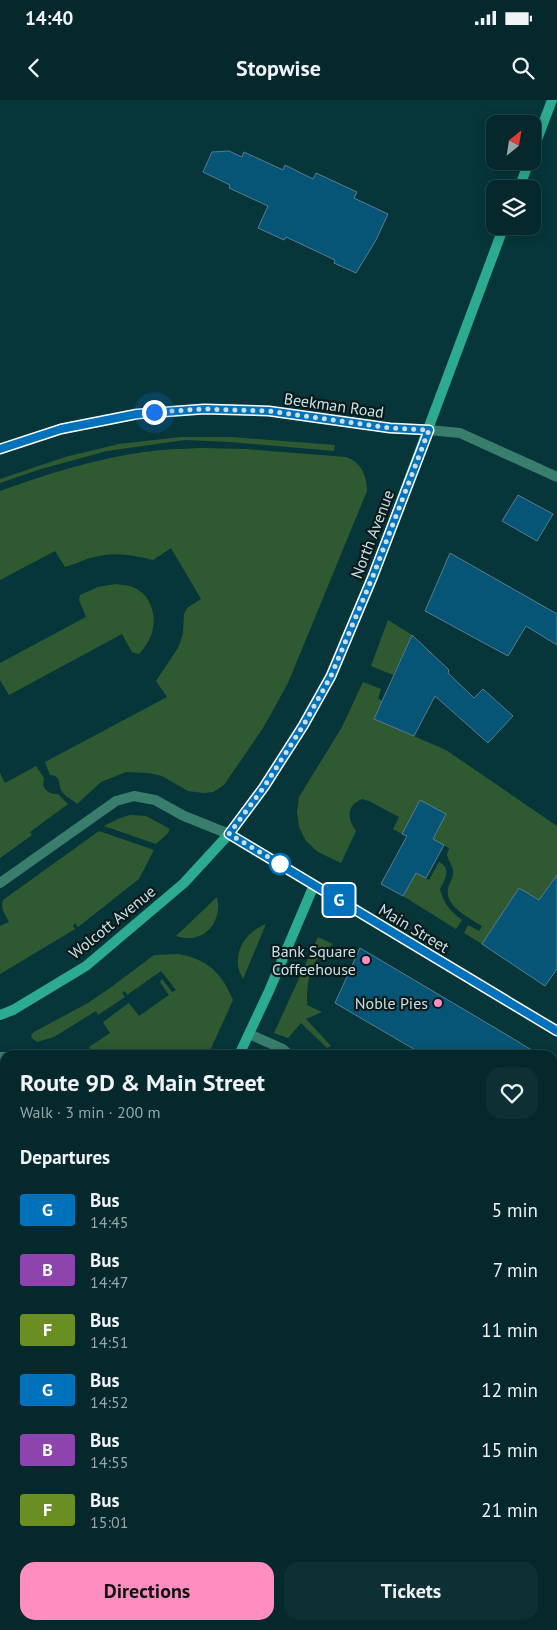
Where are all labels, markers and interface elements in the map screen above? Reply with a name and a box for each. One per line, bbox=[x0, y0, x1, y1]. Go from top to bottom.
text: 14:40 bbox=[25, 6, 73, 30]
icon: back bbox=[20, 54, 48, 82]
text: Stopwise bbox=[236, 54, 321, 82]
icon: search bbox=[509, 54, 537, 82]
north arrow bbox=[486, 115, 541, 170]
map controls bbox=[486, 115, 541, 235]
button: layers bbox=[486, 180, 541, 235]
street label: Beekman Road bbox=[283, 388, 385, 422]
your location bbox=[142, 400, 167, 425]
street label: North Avenue bbox=[346, 487, 398, 581]
unlabelled marker bbox=[269, 853, 291, 875]
street label: Wolcott Avenue bbox=[65, 881, 159, 963]
line badge: G bbox=[323, 884, 355, 916]
text: G bbox=[334, 888, 344, 911]
street label: Main Street bbox=[375, 899, 453, 957]
place label: Bank Square Coffeehouse bbox=[271, 941, 356, 979]
marker: Bank Square Coffeehouse bbox=[360, 954, 372, 966]
place label: Noble Pies bbox=[355, 993, 428, 1013]
marker: Noble Pies bbox=[432, 997, 444, 1009]
text: Route 9D & Main Street bbox=[20, 1067, 265, 1098]
button: heart bbox=[486, 1067, 538, 1119]
text: Walk · 3 min · 200 m bbox=[20, 1102, 160, 1122]
text: Departures bbox=[20, 1145, 110, 1169]
text: Bus bbox=[90, 1188, 119, 1212]
text: G bbox=[42, 1198, 53, 1221]
text: 5 min bbox=[492, 1198, 538, 1222]
text: 14:45 bbox=[90, 1212, 128, 1232]
text: Bus bbox=[90, 1248, 119, 1272]
text: B bbox=[42, 1258, 53, 1281]
text: 7 min bbox=[493, 1258, 538, 1282]
text: 14:47 bbox=[90, 1272, 128, 1292]
text: Bus bbox=[90, 1308, 119, 1332]
text: F bbox=[43, 1318, 52, 1341]
text: 11 min bbox=[481, 1318, 538, 1342]
text: 14:51 bbox=[90, 1332, 128, 1352]
text: Bus bbox=[90, 1368, 119, 1392]
text: G bbox=[42, 1378, 53, 1401]
text: 12 min bbox=[481, 1378, 538, 1402]
text: 14:52 bbox=[90, 1392, 128, 1412]
text: Bus bbox=[90, 1428, 119, 1452]
text: B bbox=[42, 1438, 53, 1461]
text: 15 min bbox=[481, 1438, 538, 1462]
text: 14:55 bbox=[90, 1452, 128, 1472]
text: Bus bbox=[90, 1488, 119, 1512]
text: F bbox=[43, 1498, 52, 1521]
text: 21 min bbox=[481, 1498, 538, 1522]
text: 15:01 bbox=[90, 1512, 128, 1532]
button: Directions bbox=[20, 1562, 274, 1620]
button: Tickets bbox=[284, 1562, 538, 1620]

